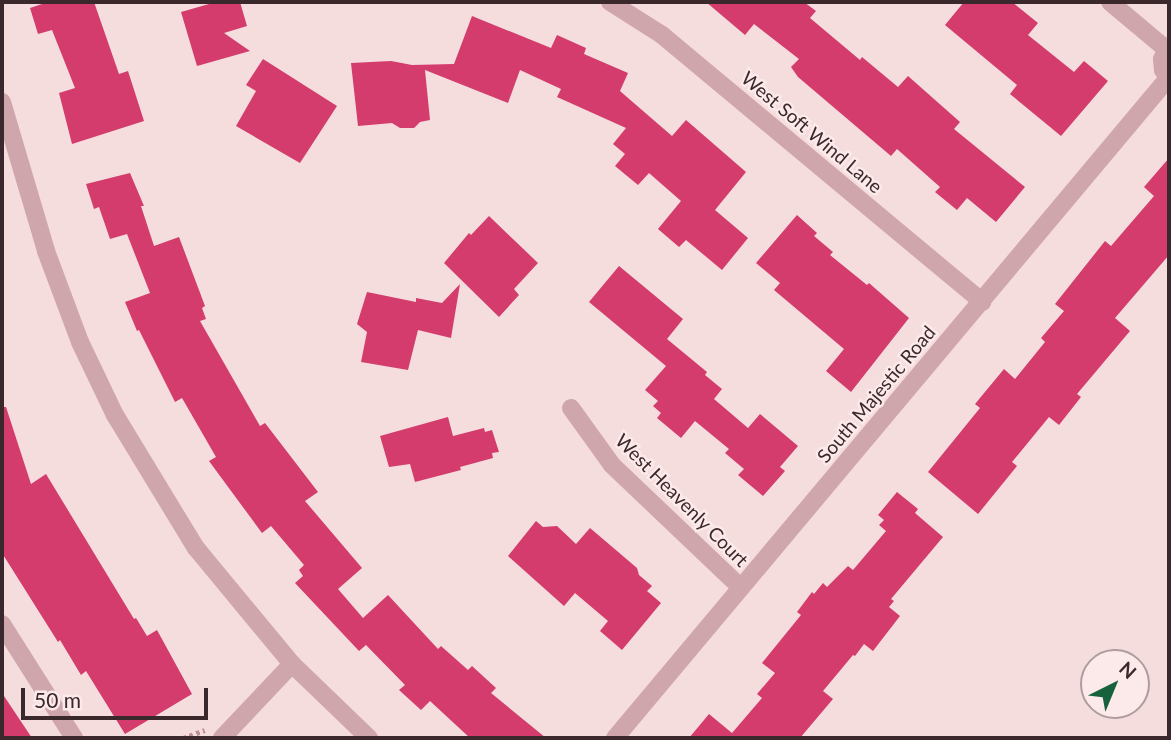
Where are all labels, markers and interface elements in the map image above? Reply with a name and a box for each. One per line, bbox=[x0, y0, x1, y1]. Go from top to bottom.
street label: West Soft Wind Lane bbox=[737, 66, 887, 198]
street label: South Majestic Road bbox=[812, 321, 940, 467]
street label: West Heavenly Court bbox=[611, 429, 753, 571]
north arrow bbox=[1080, 649, 1150, 719]
text: N bbox=[1115, 656, 1141, 683]
scale bar bbox=[24, 674, 212, 718]
text: 50 m bbox=[34, 687, 81, 712]

